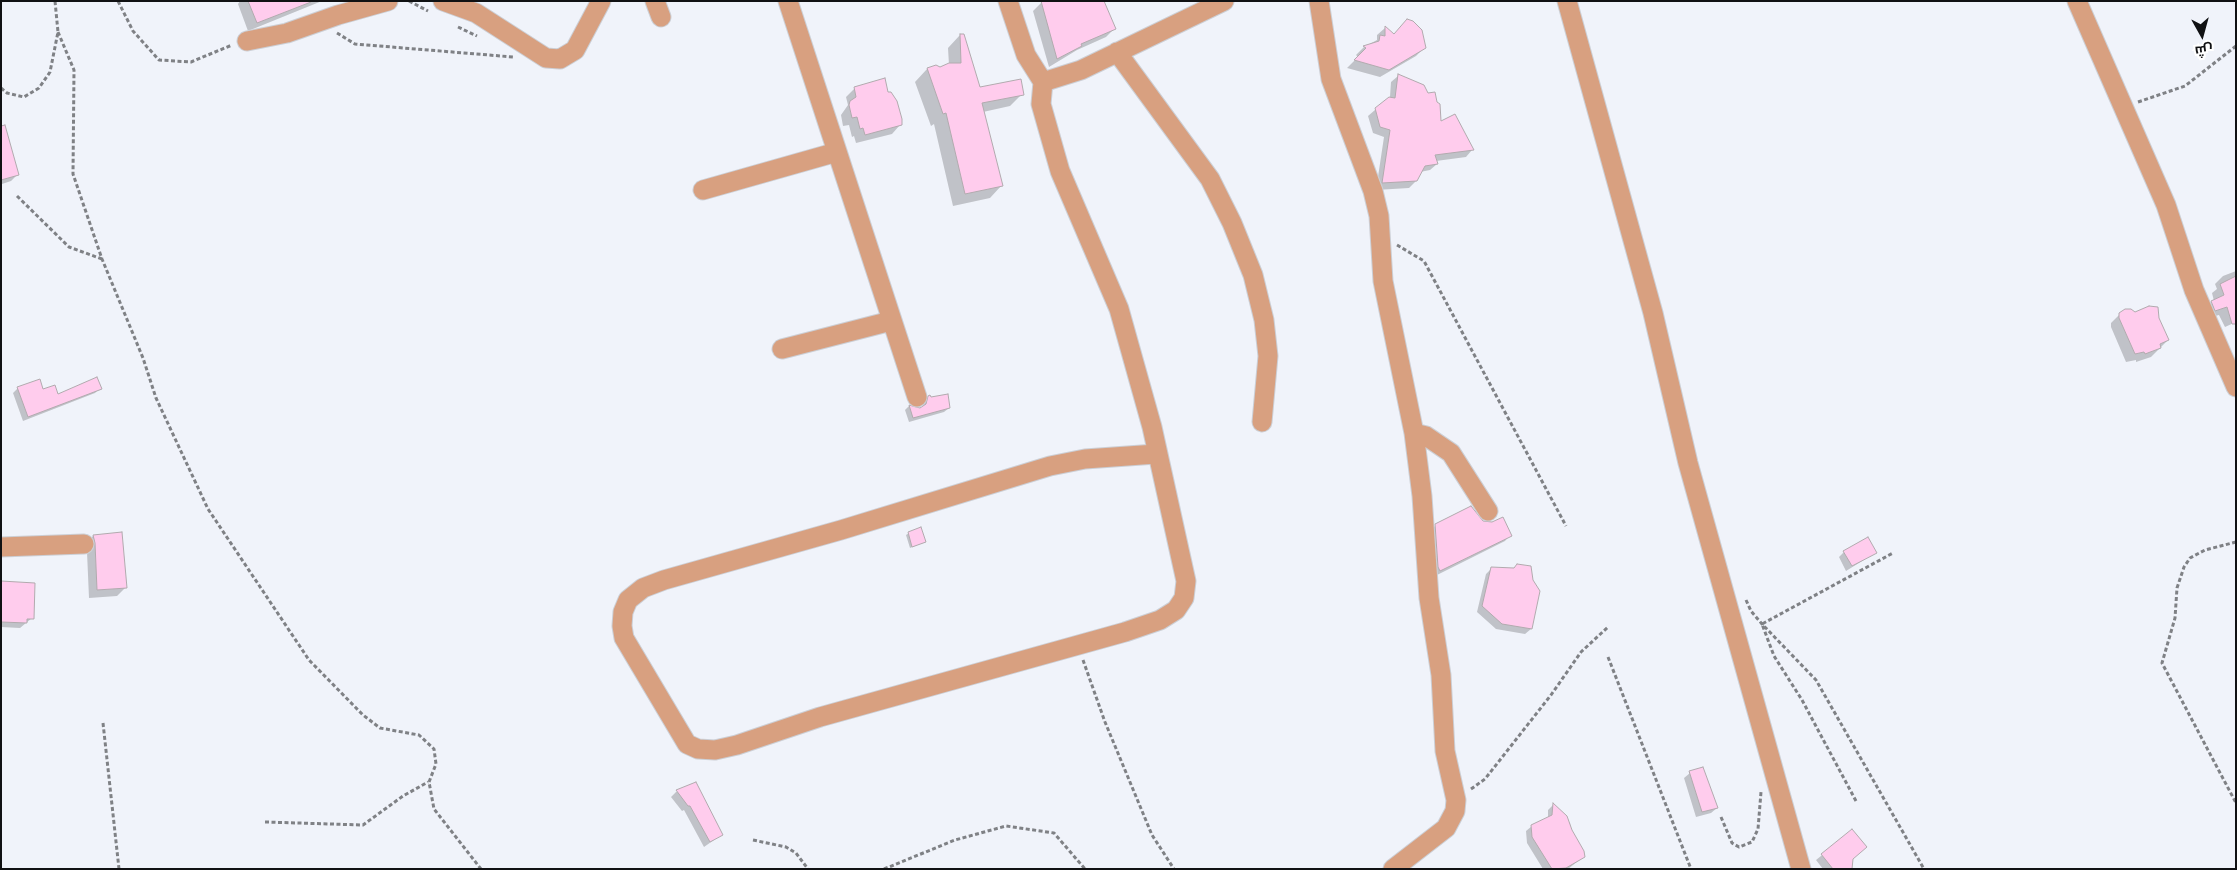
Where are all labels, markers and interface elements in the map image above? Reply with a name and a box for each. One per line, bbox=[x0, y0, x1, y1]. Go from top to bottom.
north arrow bbox=[2177, 10, 2227, 60]
text: ش bbox=[2194, 41, 2214, 60]

